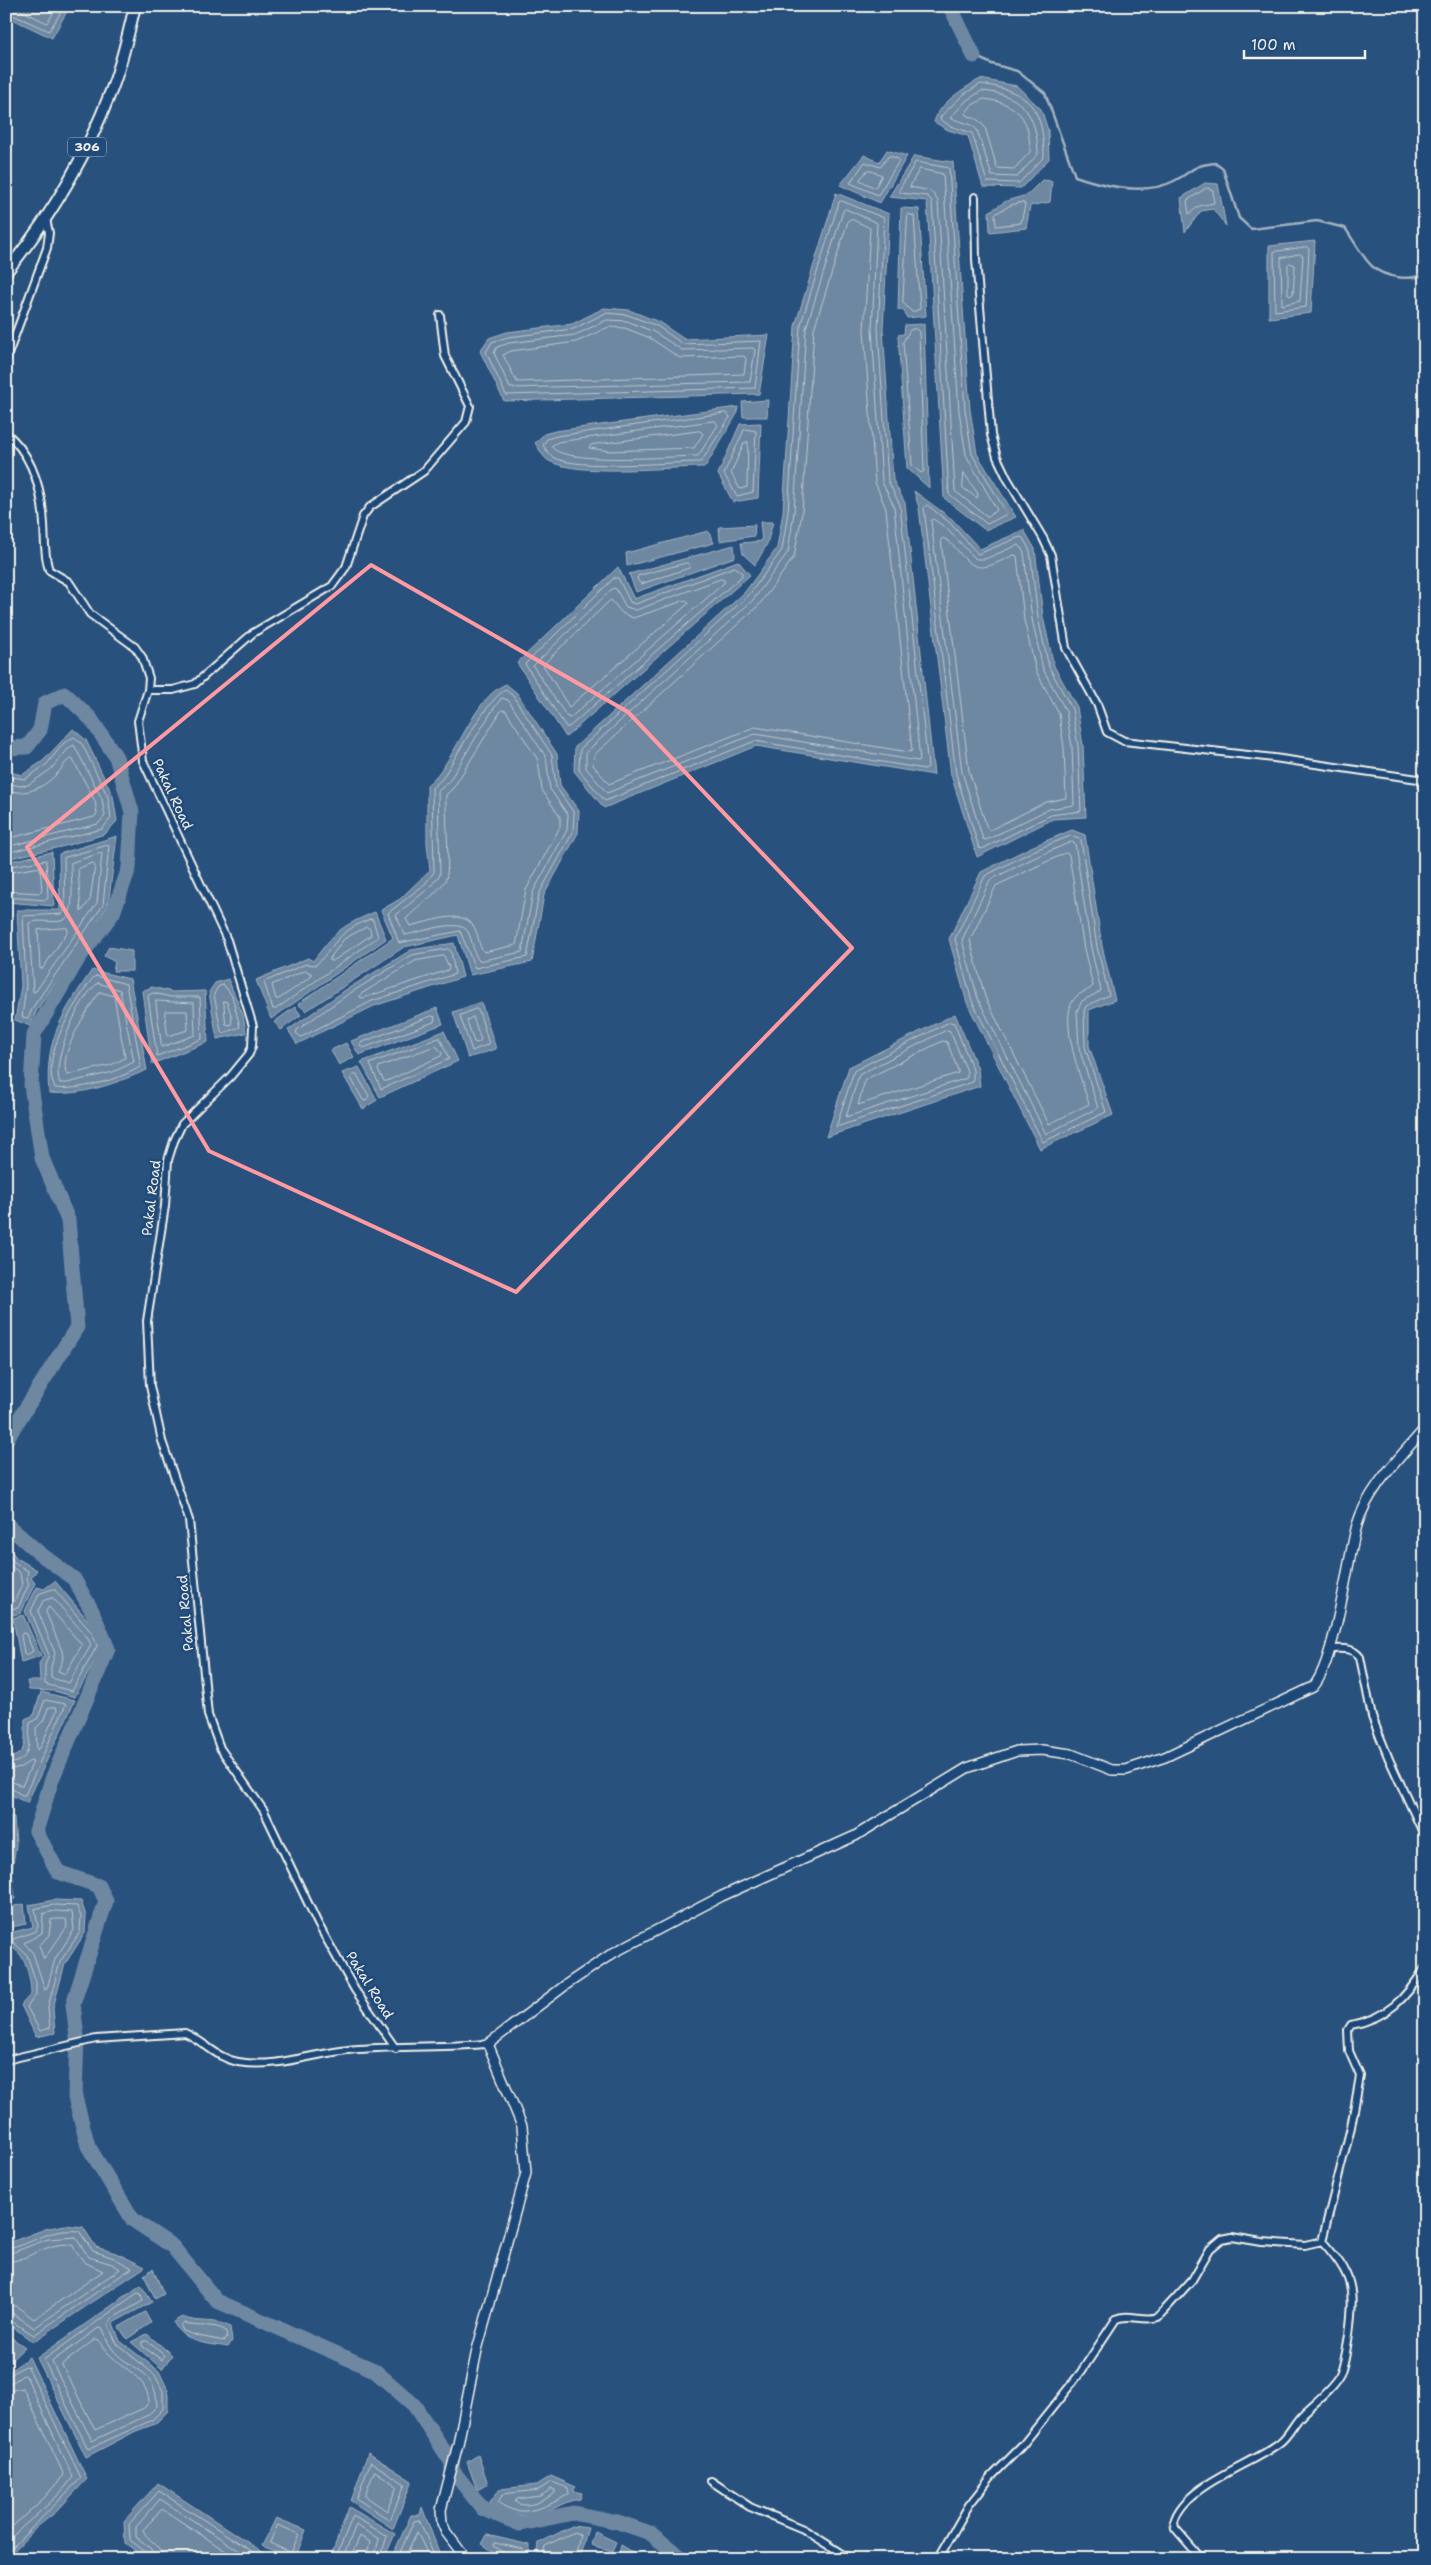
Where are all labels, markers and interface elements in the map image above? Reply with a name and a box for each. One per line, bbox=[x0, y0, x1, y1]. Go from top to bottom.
scale bar bbox=[1244, 28, 1365, 60]
text: 100 m bbox=[1251, 35, 1296, 55]
road number: 306 bbox=[68, 138, 106, 156]
street label: Pakal Road bbox=[149, 756, 197, 833]
street label: Pakal Road bbox=[137, 1159, 165, 1237]
street label: Pakal Road bbox=[173, 1574, 197, 1652]
street label: Pakal Road bbox=[342, 1948, 398, 2022]

